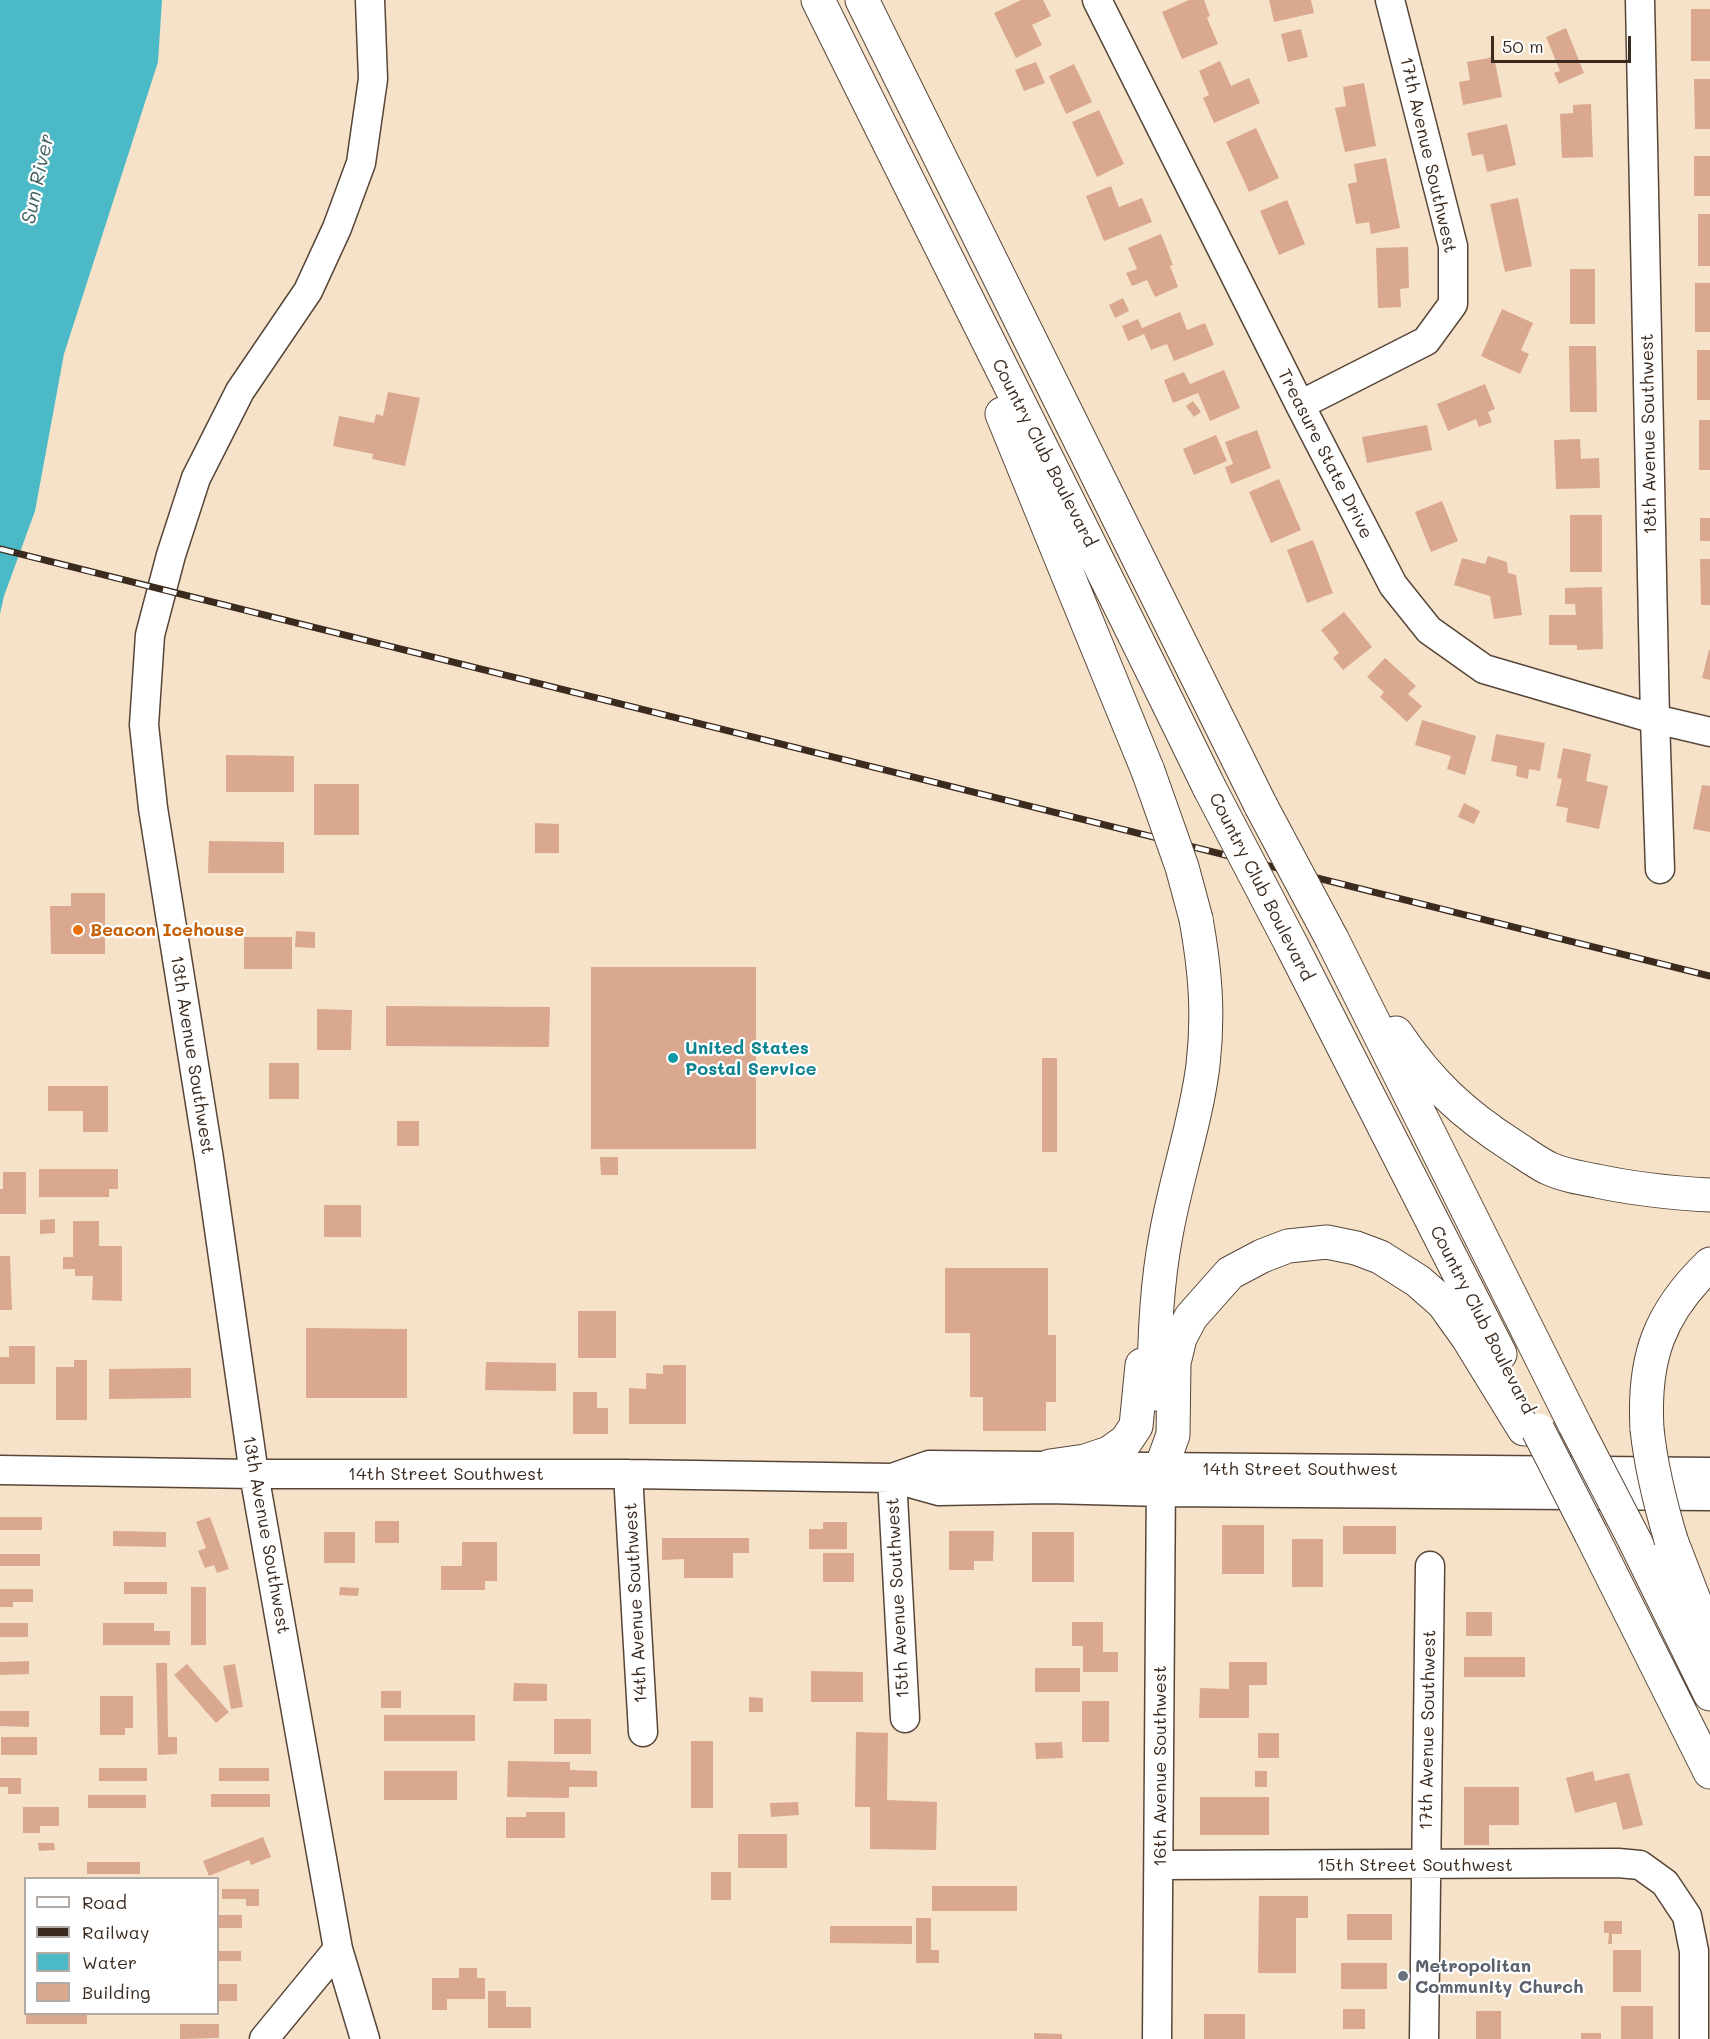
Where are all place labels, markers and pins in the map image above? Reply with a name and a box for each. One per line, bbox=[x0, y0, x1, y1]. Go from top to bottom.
place label: Beacon Icehouse bbox=[90, 919, 245, 941]
marker: Beacon Icehouse bbox=[71, 923, 85, 937]
place label: United States Postal Service bbox=[685, 1037, 816, 1080]
marker: United States Postal Service bbox=[666, 1051, 680, 1065]
place label: Metropolitan Community Church bbox=[1415, 1955, 1584, 1998]
marker: Metropolitan Community Church bbox=[1396, 1969, 1410, 1983]

